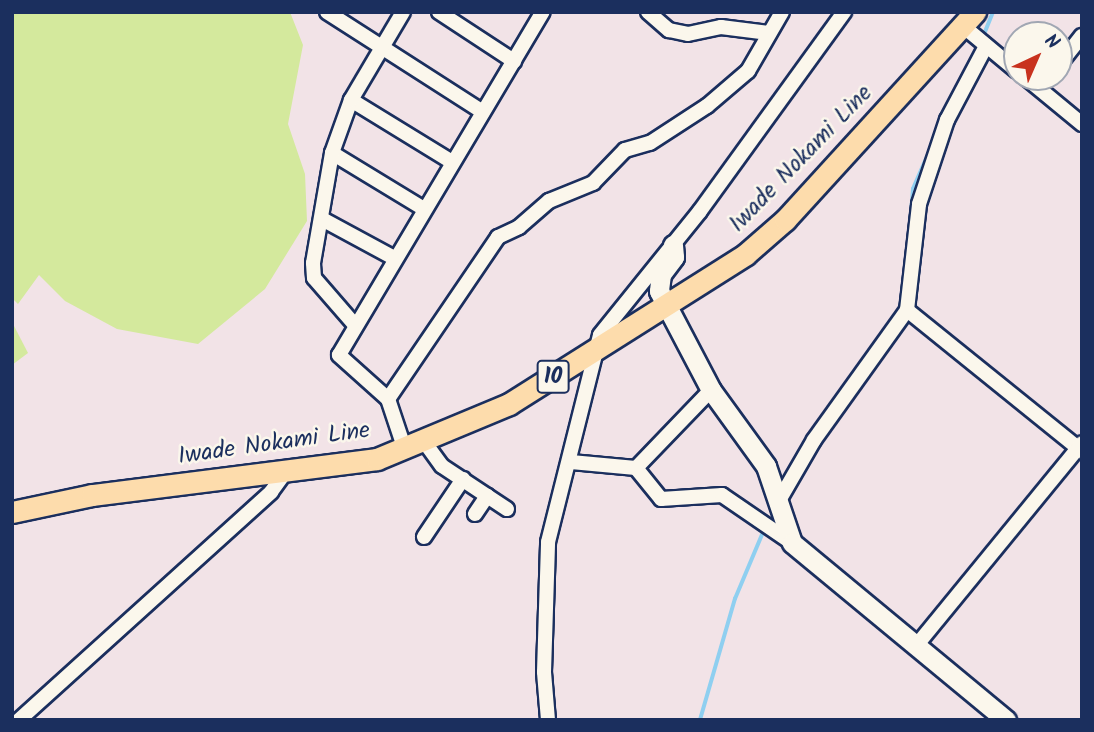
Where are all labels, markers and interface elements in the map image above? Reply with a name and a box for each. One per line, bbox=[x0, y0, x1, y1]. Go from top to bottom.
north arrow bbox=[1003, 21, 1073, 91]
text: N bbox=[1036, 27, 1066, 57]
street label: Iwade Nokami Line bbox=[723, 79, 879, 239]
road number: 10 bbox=[536, 358, 570, 396]
street label: Iwade Nokami Line bbox=[176, 416, 372, 472]

